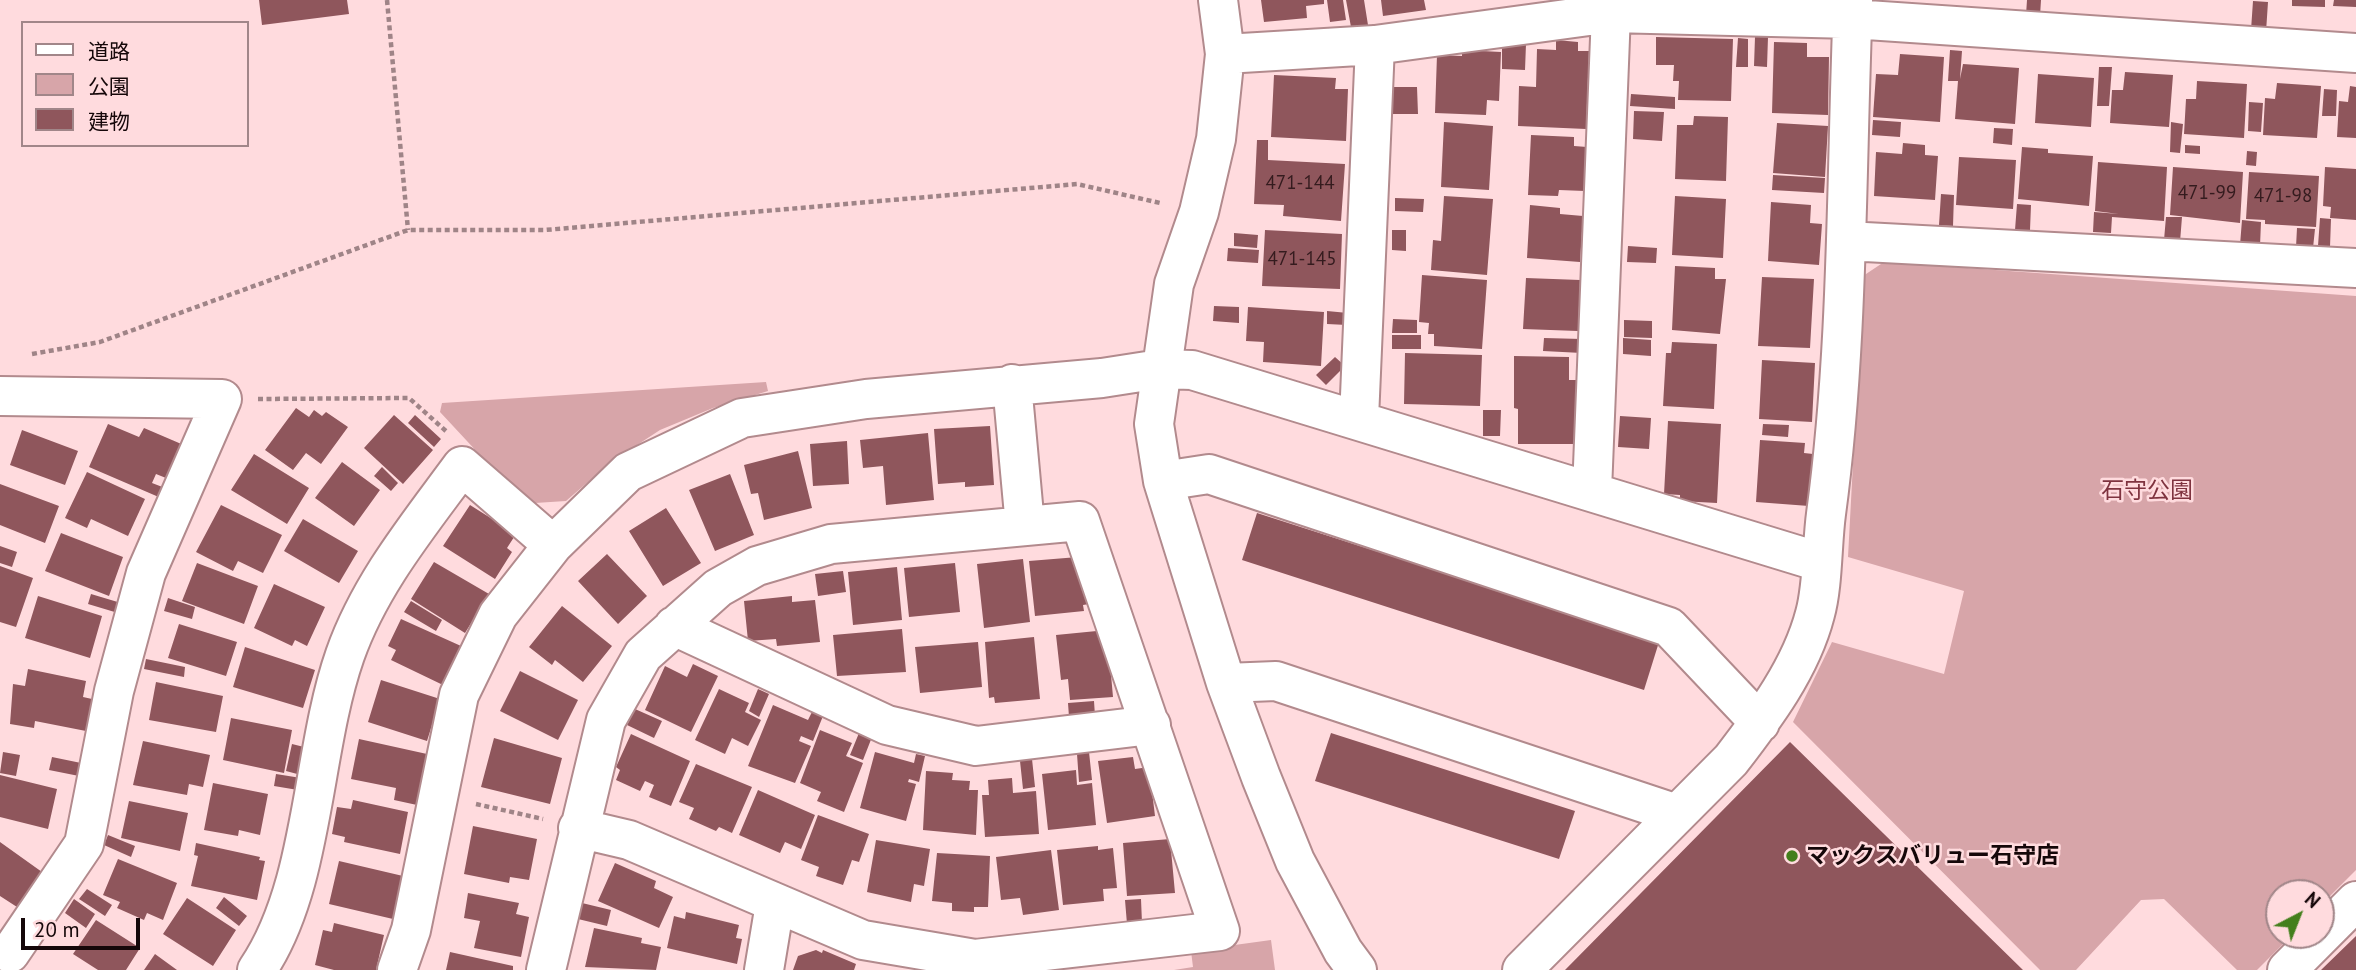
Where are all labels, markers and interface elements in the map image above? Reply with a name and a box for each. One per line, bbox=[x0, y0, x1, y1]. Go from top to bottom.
legend bbox=[21, 21, 248, 147]
text: 道路 bbox=[88, 38, 130, 65]
text: 公園 bbox=[88, 73, 130, 100]
text: 建物 bbox=[88, 108, 130, 135]
house number: 471-144 bbox=[1266, 173, 1334, 195]
house number: 471-99 bbox=[2178, 183, 2236, 205]
house number: 471-98 bbox=[2254, 186, 2312, 208]
house number: 471-145 bbox=[1268, 249, 1336, 271]
park label: 石守公園 bbox=[2101, 477, 2193, 505]
place label: マックスバリュー石守店 bbox=[1806, 842, 2059, 870]
marker: マックスバリュー石守店 bbox=[1784, 848, 1800, 864]
north arrow bbox=[2265, 879, 2335, 949]
text: N bbox=[2300, 887, 2325, 913]
scale bar bbox=[24, 904, 144, 948]
text: 20 m bbox=[34, 916, 80, 943]

